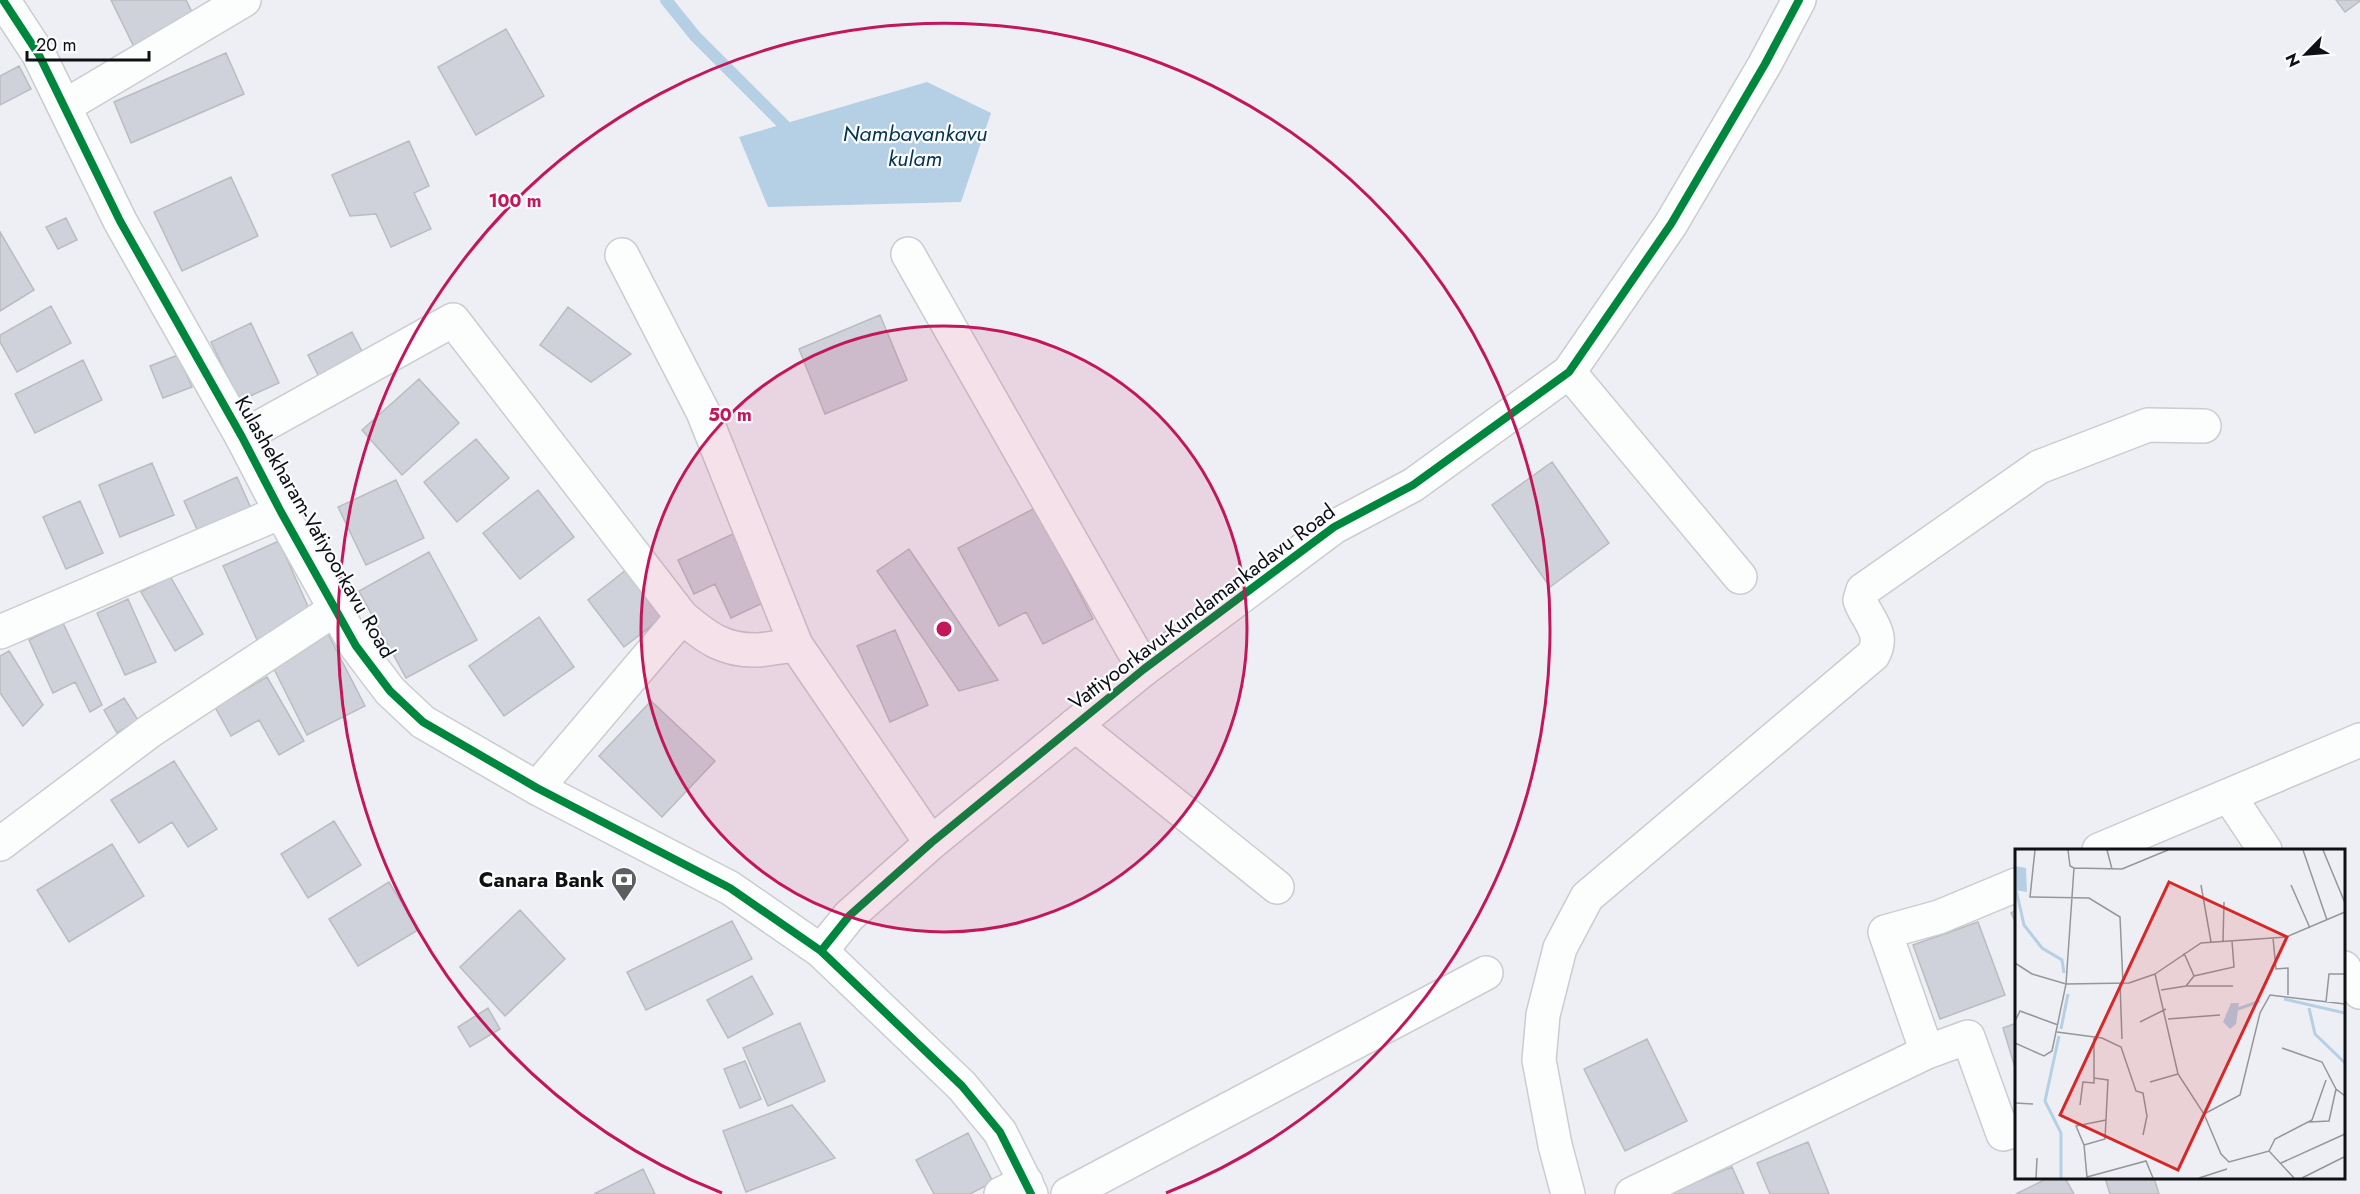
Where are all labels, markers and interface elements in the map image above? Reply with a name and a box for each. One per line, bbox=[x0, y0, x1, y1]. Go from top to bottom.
scale bar bbox=[27, 24, 148, 62]
north arrow bbox=[2276, 24, 2336, 84]
text: 20 m bbox=[36, 32, 76, 58]
text: N bbox=[2280, 50, 2306, 71]
water label: Nambavankavu kulam bbox=[843, 117, 987, 174]
text: 100 m bbox=[488, 188, 542, 214]
street label: Kulashekharam-Vatiyoorkavu Road bbox=[227, 390, 403, 664]
text: 50 m bbox=[708, 402, 752, 428]
street label: Vattiyoorkavu-Kundamankadavu Road bbox=[1063, 497, 1341, 717]
centre of rings bbox=[934, 619, 954, 639]
inset map bbox=[2015, 849, 2345, 1179]
place label: Canara Bank bbox=[479, 865, 604, 895]
bank icon: Canara Bank bbox=[609, 865, 639, 903]

